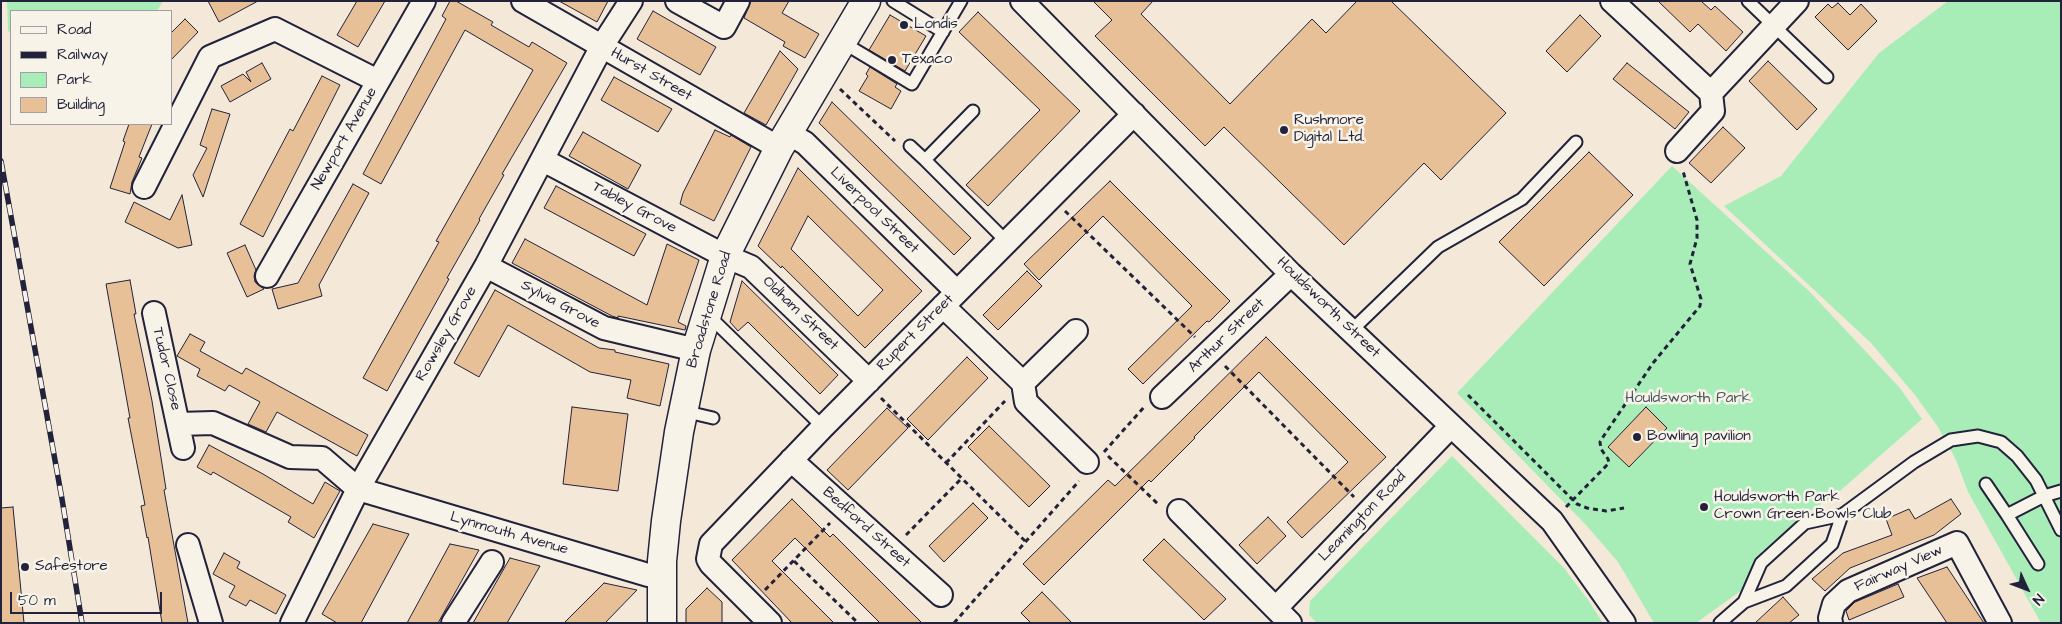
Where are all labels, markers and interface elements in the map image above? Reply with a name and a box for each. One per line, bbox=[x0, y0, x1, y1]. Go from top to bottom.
legend bbox=[10, 10, 172, 125]
place label: Londis bbox=[914, 16, 958, 34]
text: Road bbox=[57, 19, 91, 40]
marker: Londis bbox=[898, 19, 910, 31]
text: Railway bbox=[57, 44, 108, 65]
street label: Hurst Street bbox=[607, 44, 695, 106]
place label: Texaco bbox=[902, 51, 952, 69]
marker: Texaco bbox=[886, 54, 898, 66]
text: Park bbox=[57, 69, 92, 90]
street label: Newport Avenue bbox=[308, 84, 382, 194]
text: Building bbox=[57, 94, 105, 115]
place label: Rushmore Digital Ltd. bbox=[1294, 112, 1364, 147]
marker: Rushmore Digital Ltd. bbox=[1278, 124, 1290, 136]
street label: Liverpool Street bbox=[826, 164, 922, 258]
street label: Tabley Grove bbox=[589, 178, 679, 238]
street label: Broadstone Road bbox=[684, 250, 736, 370]
street label: Houldsworth Street bbox=[1272, 254, 1384, 362]
street label: Oldham Street bbox=[758, 273, 842, 355]
street label: Sylvia Grove bbox=[517, 277, 603, 333]
street label: Rowsley Grove bbox=[413, 283, 481, 385]
street label: Rupert Street bbox=[874, 291, 958, 375]
street label: Arthur Street bbox=[1185, 295, 1269, 377]
street label: Tudor Close bbox=[148, 326, 184, 412]
park label: Houldsworth Park bbox=[1625, 390, 1751, 408]
place label: Bowling pavilion bbox=[1647, 428, 1751, 446]
marker: Bowling pavilion bbox=[1631, 431, 1643, 443]
street label: Leamington Road bbox=[1316, 468, 1410, 566]
street label: Bedford Street bbox=[818, 484, 914, 572]
place label: Houldsworth Park Crown Green Bowls Club bbox=[1714, 489, 1892, 524]
marker: Houldsworth Park Crown Green Bowls Club bbox=[1698, 501, 1710, 513]
street label: Lynmouth Avenue bbox=[448, 509, 570, 559]
street label: Fairway View bbox=[1852, 542, 1946, 596]
place label: Safestore bbox=[35, 558, 108, 576]
marker: Safestore bbox=[19, 561, 31, 573]
north arrow bbox=[2002, 564, 2052, 614]
scale bar bbox=[12, 582, 165, 614]
text: N bbox=[2028, 589, 2048, 609]
text: 50 m bbox=[18, 590, 56, 611]

